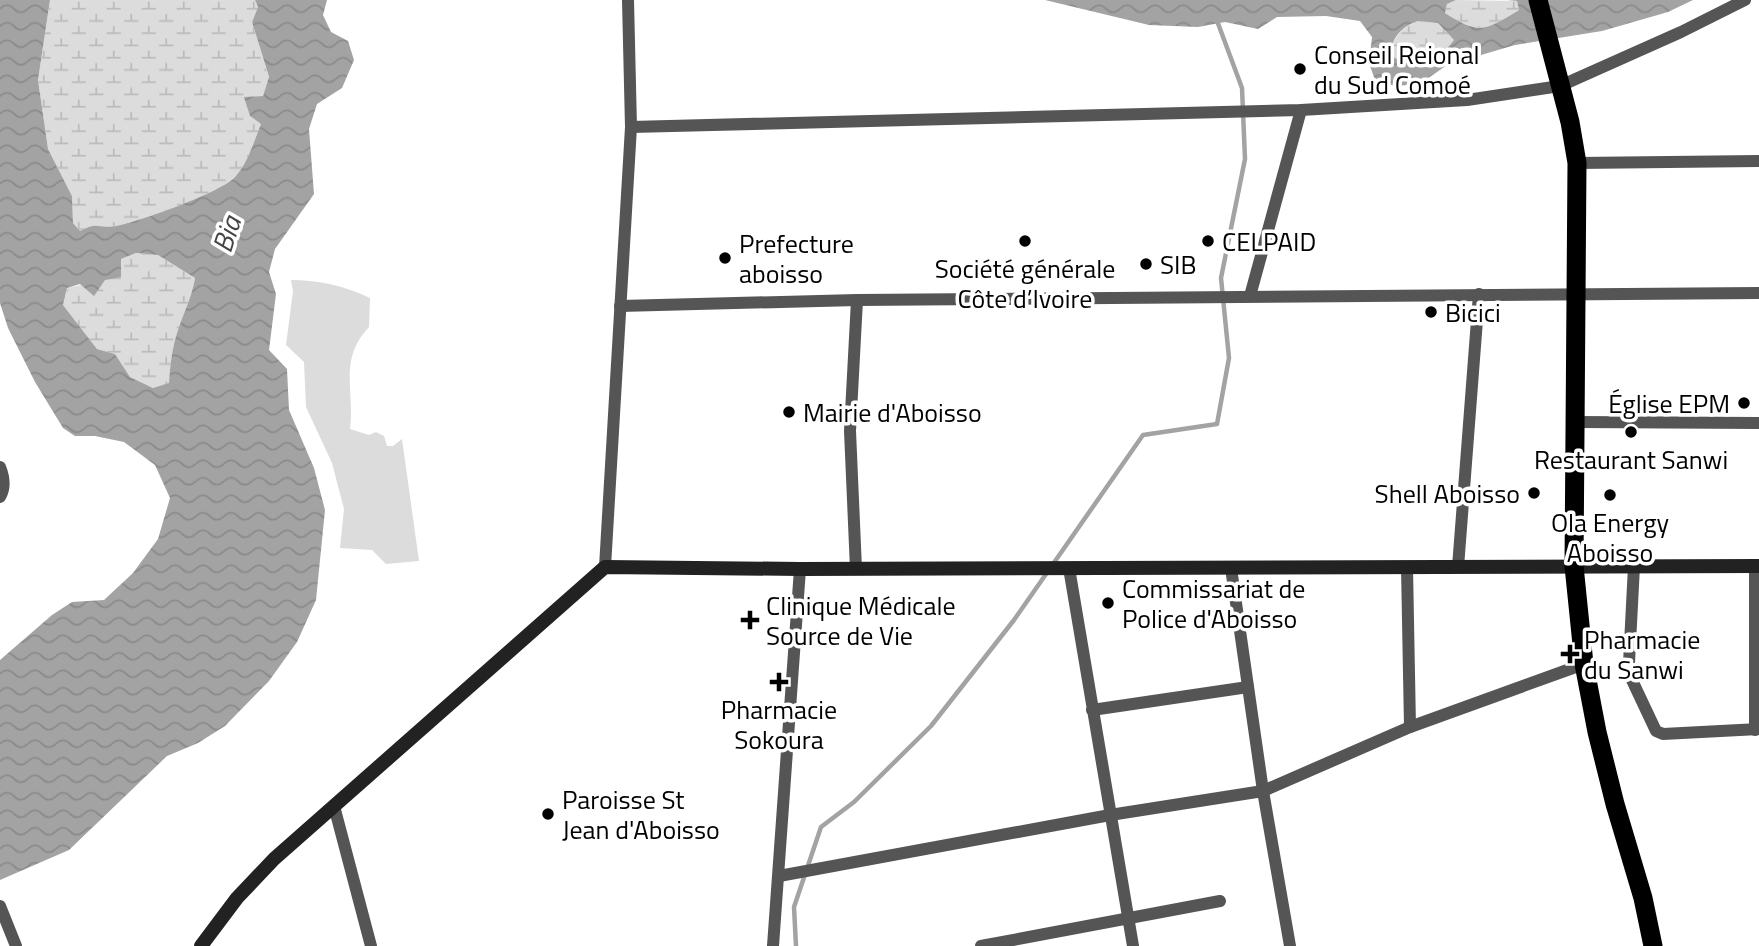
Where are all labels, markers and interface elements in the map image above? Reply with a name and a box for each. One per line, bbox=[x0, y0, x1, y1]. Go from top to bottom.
place label: Conseil Reional du Sud Comoé bbox=[1314, 35, 1480, 104]
marker: Conseil Reional du Sud Comoé bbox=[1292, 61, 1308, 77]
water label: Bia bbox=[200, 208, 253, 258]
place label: CELPAID bbox=[1222, 222, 1316, 261]
place label: Prefecture aboisso bbox=[739, 224, 854, 293]
marker: Société générale Côte d’Ivoire bbox=[1017, 233, 1033, 249]
marker: CELPAID bbox=[1200, 233, 1216, 249]
place label: SIB bbox=[1160, 245, 1197, 284]
place label: Société générale Côte d’Ivoire bbox=[935, 249, 1115, 318]
marker: Prefecture aboisso bbox=[717, 250, 733, 266]
marker: SIB bbox=[1138, 256, 1154, 272]
place label: Bicici bbox=[1445, 293, 1501, 332]
marker: Bicici bbox=[1423, 304, 1439, 320]
place label: Église EPM bbox=[1608, 384, 1730, 423]
place label: Mairie d'Aboisso bbox=[803, 393, 982, 432]
marker: Église EPM bbox=[1736, 395, 1752, 411]
marker: Mairie d'Aboisso bbox=[781, 404, 797, 420]
marker: Restaurant Sanwi bbox=[1623, 424, 1639, 440]
place label: Restaurant Sanwi bbox=[1534, 440, 1728, 479]
place label: Shell Aboisso bbox=[1375, 474, 1520, 513]
marker: Shell Aboisso bbox=[1526, 485, 1542, 501]
marker: Ola Energy Aboisso bbox=[1602, 487, 1618, 503]
place label: Ola Energy Aboisso bbox=[1551, 503, 1669, 572]
place label: Commissariat de Police d'Aboisso bbox=[1122, 569, 1305, 638]
place label: Clinique Médicale Source de Vie bbox=[766, 586, 956, 655]
marker: Commissariat de Police d'Aboisso bbox=[1100, 595, 1116, 611]
marker: Clinique Médicale Source de Vie bbox=[740, 610, 760, 630]
place label: Pharmacie du Sanwi bbox=[1584, 620, 1700, 689]
marker: Pharmacie du Sanwi bbox=[1562, 646, 1578, 662]
marker: Pharmacie Sokoura bbox=[771, 674, 787, 690]
place label: Pharmacie Sokoura bbox=[721, 690, 837, 759]
place label: Paroisse St Jean d'Aboisso bbox=[562, 780, 720, 849]
marker: Paroisse St Jean d'Aboisso bbox=[540, 806, 556, 822]

